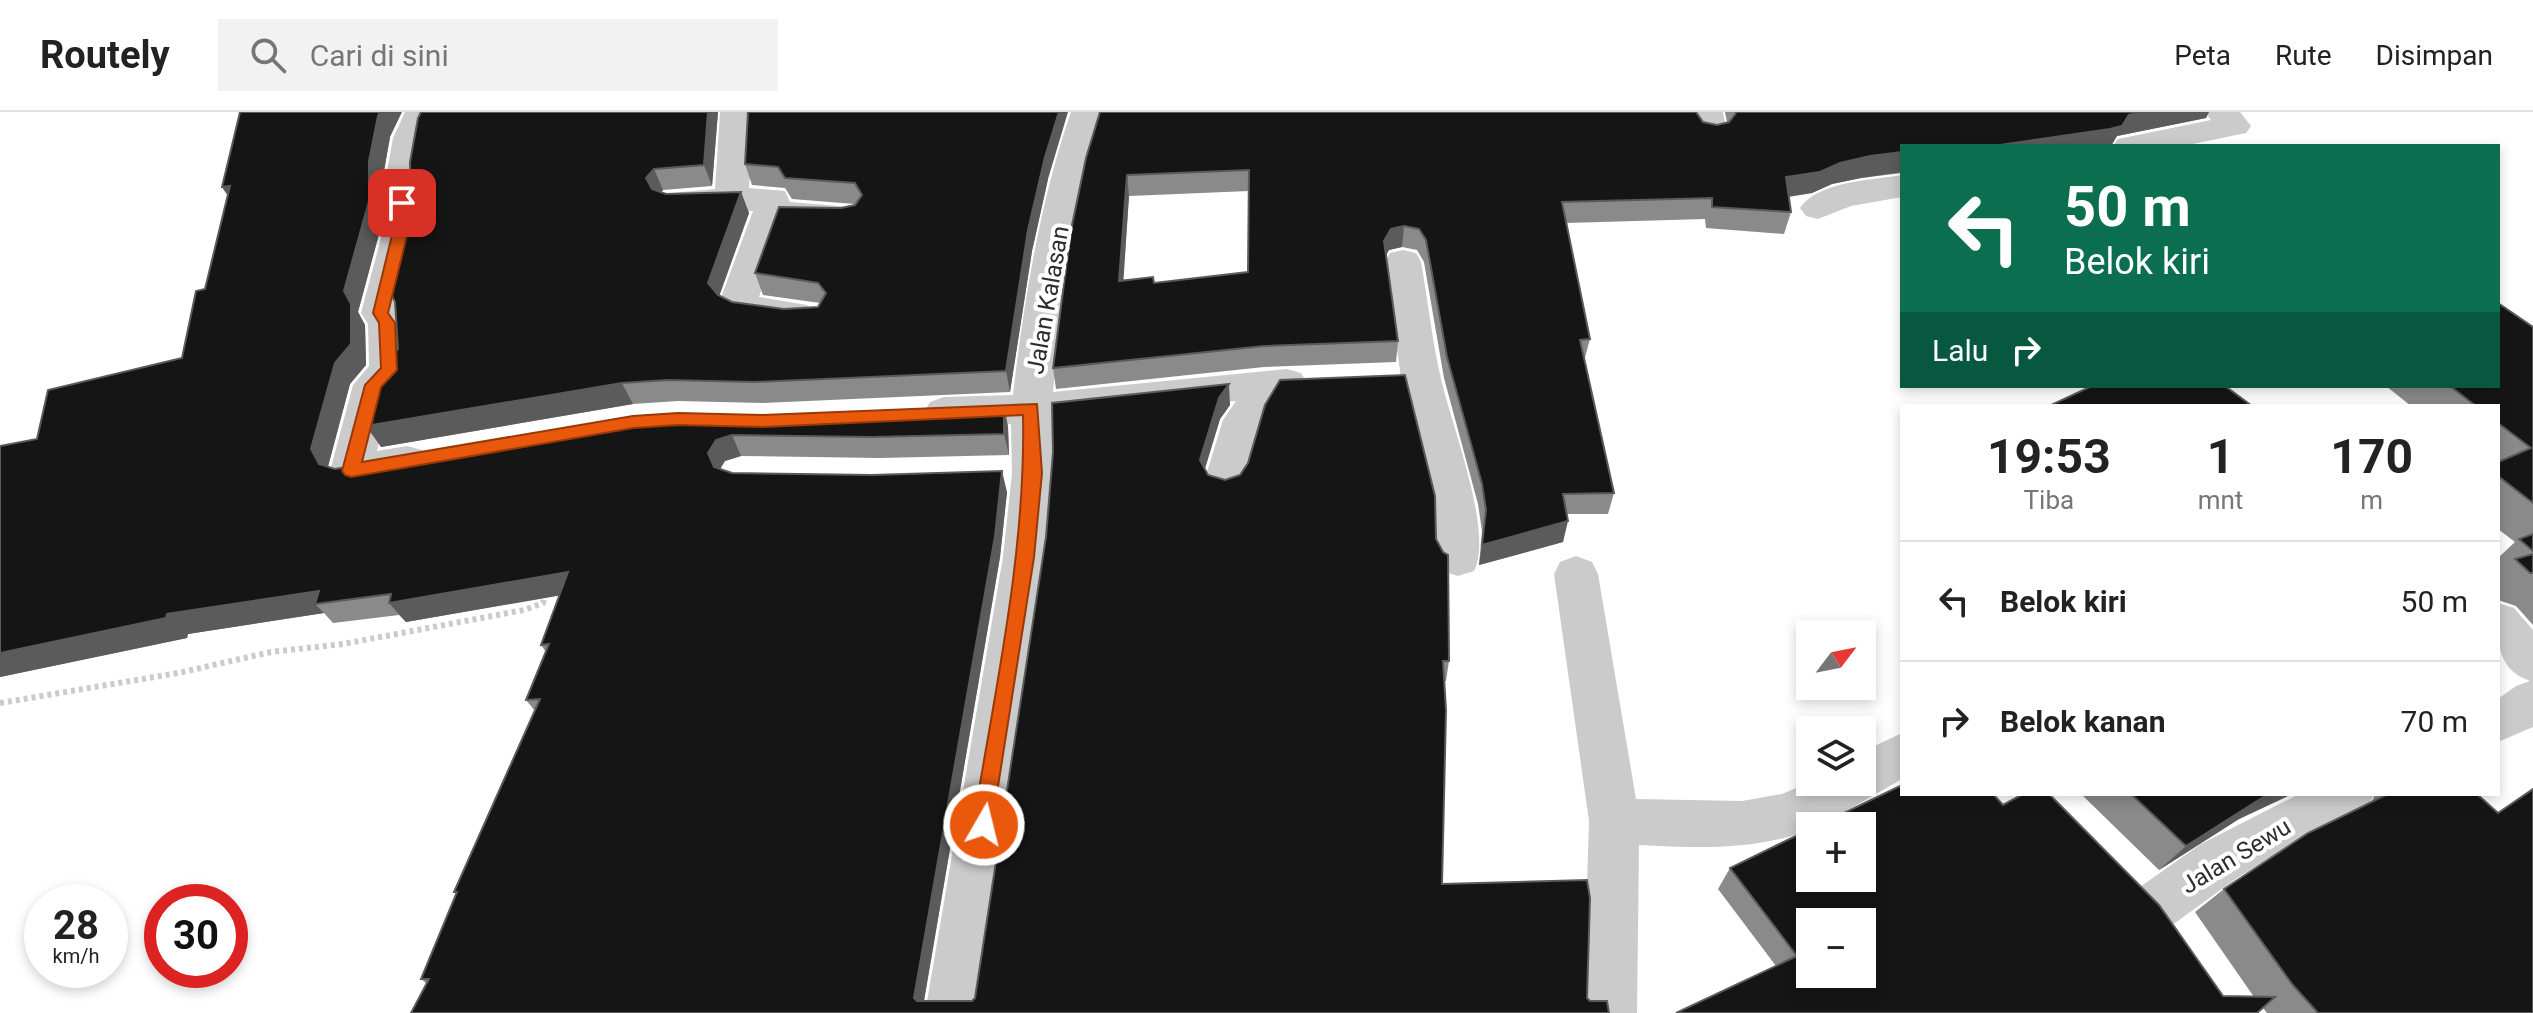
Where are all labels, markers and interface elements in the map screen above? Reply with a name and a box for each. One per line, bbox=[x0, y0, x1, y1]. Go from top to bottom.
search box bbox=[218, 19, 778, 91]
text: Routely bbox=[40, 33, 170, 77]
icon: search bbox=[246, 33, 290, 77]
text: Cari di sini bbox=[310, 38, 449, 73]
text: Peta bbox=[2174, 39, 2231, 72]
text: Rute bbox=[2275, 39, 2332, 72]
text: Disimpan bbox=[2376, 39, 2493, 72]
pin bbox=[368, 169, 436, 237]
text: 50 m bbox=[2064, 174, 2191, 240]
icon: left bbox=[1932, 176, 2036, 280]
icon: arrive bbox=[380, 181, 424, 225]
street label: Jalan Kalasan bbox=[1021, 224, 1075, 376]
text: Belok kiri bbox=[2064, 241, 2210, 283]
icon: right bbox=[2004, 328, 2048, 372]
text: Lalu bbox=[1932, 333, 1988, 368]
text: 19:53 bbox=[1987, 428, 2111, 485]
text: 1 bbox=[2207, 428, 2234, 485]
text: 170 bbox=[2330, 428, 2413, 485]
text: Tiba bbox=[2024, 485, 2074, 515]
text: mnt bbox=[2198, 485, 2243, 515]
text: m bbox=[2360, 485, 2383, 515]
icon: left bbox=[1932, 579, 1976, 623]
text: Belok kiri bbox=[2000, 584, 2127, 619]
text: 50 m bbox=[2401, 584, 2468, 619]
north arrow bbox=[1796, 620, 1876, 700]
map controls bbox=[1796, 620, 1876, 988]
icon: right bbox=[1932, 699, 1976, 743]
text: Belok kanan bbox=[2000, 704, 2165, 739]
text: 70 m bbox=[2401, 704, 2468, 739]
button: layers bbox=[1796, 716, 1876, 796]
position arrow bbox=[942, 783, 1026, 867]
button: + bbox=[1796, 812, 1876, 892]
street label: Jalan Sewu bbox=[2176, 812, 2296, 900]
speed limit sign: 30 bbox=[144, 884, 248, 988]
text: 28 bbox=[53, 902, 99, 949]
button: − bbox=[1796, 908, 1876, 988]
text: km/h bbox=[53, 944, 99, 968]

